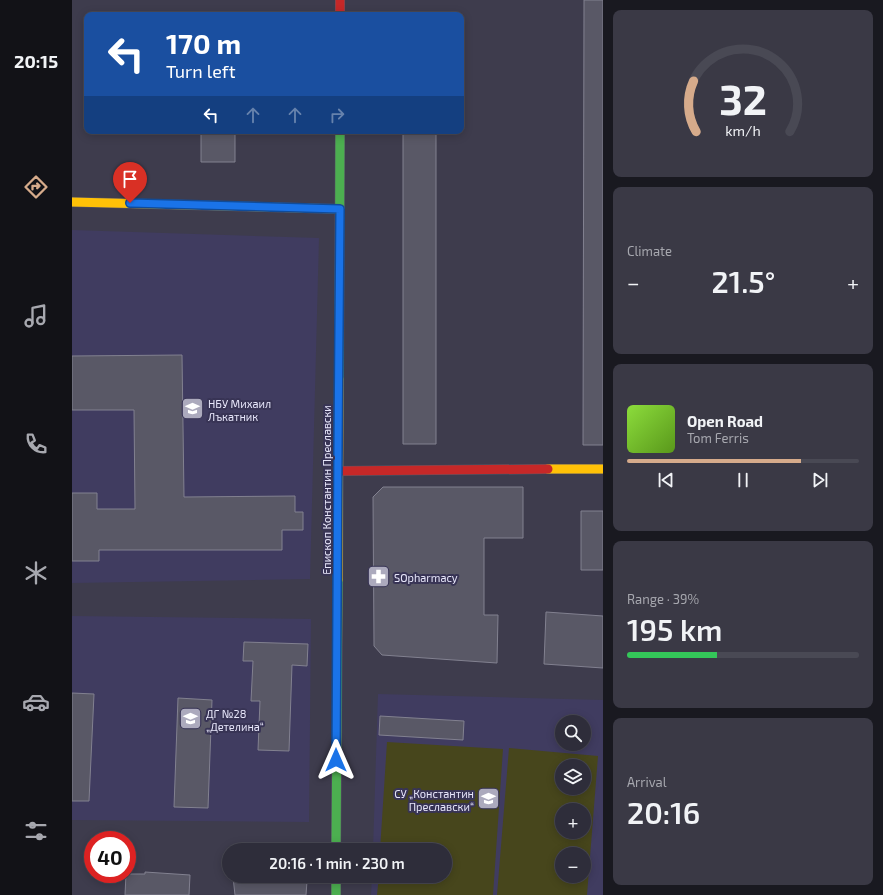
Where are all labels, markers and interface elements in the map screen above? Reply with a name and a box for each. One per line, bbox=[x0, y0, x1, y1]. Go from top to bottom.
text: 170 m bbox=[166, 26, 241, 60]
icon: left bbox=[100, 28, 152, 80]
text: 20:15 bbox=[14, 50, 58, 72]
text: Turn left bbox=[166, 60, 236, 82]
text: 32 bbox=[719, 72, 767, 122]
icon: left bbox=[200, 104, 222, 126]
icon: ahead bbox=[242, 104, 264, 126]
icon: ahead bbox=[284, 104, 306, 126]
icon: right bbox=[326, 104, 348, 126]
text: km/h bbox=[725, 121, 761, 138]
pin bbox=[113, 162, 147, 203]
icon: arrive bbox=[119, 168, 141, 190]
icon: directions bbox=[22, 173, 50, 201]
text: Climate bbox=[627, 243, 672, 259]
text: 21.5° bbox=[711, 263, 775, 299]
text: − bbox=[627, 269, 640, 295]
text: + bbox=[847, 269, 859, 295]
icon: music bbox=[22, 302, 50, 330]
school or university icon: НБУ Михаил Лъкатник bbox=[180, 396, 206, 422]
place label: НБУ Михаил Лъкатник bbox=[208, 397, 271, 423]
street label: Епископ Константин Преславски bbox=[320, 405, 333, 575]
text: Open Road bbox=[687, 412, 763, 430]
icon: phone bbox=[22, 430, 50, 458]
text: Tom Ferris bbox=[687, 430, 749, 446]
icon: previous bbox=[655, 469, 677, 491]
icon: pause bbox=[732, 469, 754, 491]
icon: next bbox=[809, 469, 831, 491]
icon: climate bbox=[22, 559, 50, 587]
pharmacy icon: SOpharmacy bbox=[366, 564, 392, 590]
place label: SOpharmacy bbox=[394, 571, 458, 584]
text: Range · 39% bbox=[627, 591, 699, 607]
text: 195 km bbox=[627, 611, 722, 647]
icon: car bbox=[22, 688, 50, 716]
school or university icon: ДГ №28 „Детелина“ bbox=[178, 706, 204, 732]
place label: ДГ №28 „Детелина“ bbox=[206, 707, 264, 733]
map controls bbox=[555, 715, 591, 883]
button: search bbox=[555, 715, 591, 751]
position arrow bbox=[315, 739, 357, 781]
button: layers bbox=[555, 759, 591, 795]
text: Arrival bbox=[627, 774, 667, 790]
school or university icon: СУ „Константин Преславски“ bbox=[476, 786, 502, 812]
place label: СУ „Константин Преславски“ bbox=[394, 787, 474, 813]
text: 20:16 bbox=[627, 794, 700, 830]
button: + bbox=[555, 803, 591, 839]
icon: filters bbox=[22, 817, 50, 845]
speed limit sign: 40 bbox=[84, 831, 136, 883]
button: − bbox=[555, 847, 591, 883]
text: 20:16 · 1 min · 230 m bbox=[269, 854, 405, 872]

